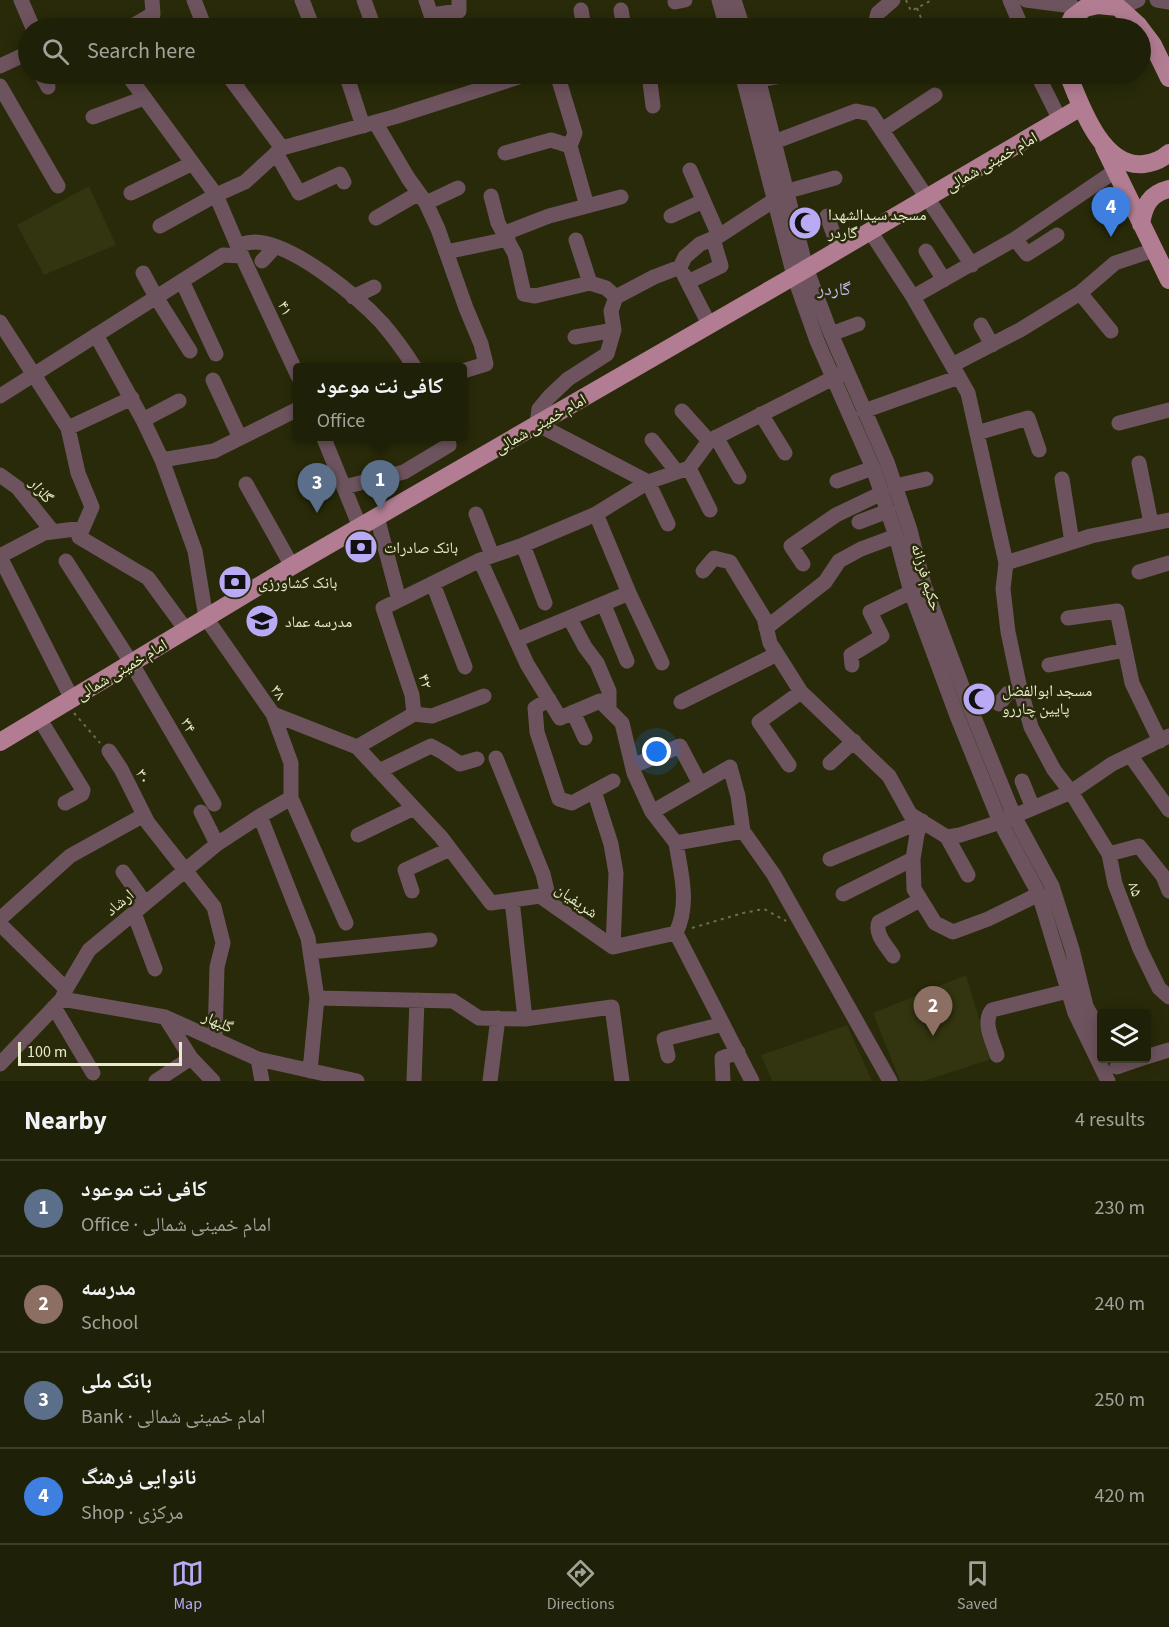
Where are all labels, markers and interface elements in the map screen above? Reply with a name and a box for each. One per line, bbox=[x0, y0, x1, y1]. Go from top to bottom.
search box bbox=[18, 18, 1151, 84]
icon: search bbox=[39, 35, 72, 68]
text: Search here bbox=[87, 35, 195, 67]
street label: امام خمینی شمالی bbox=[941, 127, 1042, 197]
pin: 4 bbox=[1092, 188, 1130, 237]
place label: مسجد سیدالشهدا گاردر bbox=[827, 204, 927, 244]
mosque icon: مسجد سیدالشهدا گاردر bbox=[787, 205, 823, 241]
district label: گاردر bbox=[816, 277, 851, 302]
street label: ۴۱ bbox=[272, 297, 298, 320]
popup bbox=[293, 363, 467, 441]
text: کافی نت موعود bbox=[317, 370, 443, 402]
street label: امام خمینی شمالی bbox=[490, 389, 591, 459]
text: Office bbox=[317, 407, 365, 435]
pin: 1 bbox=[360, 460, 400, 510]
pin: 3 bbox=[298, 464, 336, 513]
street label: گلزار bbox=[23, 472, 59, 508]
bank icon: بانک صادرات bbox=[343, 529, 379, 565]
place label: بانک صادرات bbox=[384, 537, 458, 559]
street label: حکیم فرزانه bbox=[905, 541, 947, 614]
bank icon: بانک کشاورزی bbox=[217, 564, 253, 600]
place label: بانک کشاورزی bbox=[258, 572, 338, 594]
school or university icon: مدرسه عماد bbox=[244, 603, 280, 639]
place label: مدرسه عماد bbox=[285, 611, 352, 633]
street label: امام خمینی شمالی bbox=[72, 634, 171, 706]
street label: ۴۲ bbox=[412, 671, 438, 691]
street label: ۳۸ bbox=[265, 680, 291, 705]
place label: مسجد ابوالفضل پایین چاررو bbox=[1002, 680, 1092, 720]
mosque icon: مسجد ابوالفضل پایین چاررو bbox=[961, 681, 997, 717]
street label: ۳۴ bbox=[175, 714, 201, 737]
your location bbox=[642, 737, 671, 766]
street label: ۳۰ bbox=[130, 765, 156, 788]
street label: شریفیان bbox=[551, 878, 602, 924]
street label: ۸۵ bbox=[1122, 879, 1148, 900]
street label: ارشاد bbox=[101, 884, 139, 921]
pin: 2 bbox=[914, 986, 952, 1036]
street label: گلبهار bbox=[198, 1005, 237, 1039]
map controls bbox=[1097, 1009, 1151, 1063]
button: layers bbox=[1097, 1009, 1151, 1063]
scale bar bbox=[18, 1039, 182, 1066]
text: 100 m bbox=[27, 1041, 67, 1063]
text: Nearby bbox=[24, 1102, 107, 1139]
text: 4 results bbox=[1075, 1106, 1145, 1134]
text: کافی نت موعود bbox=[81, 1173, 207, 1205]
text: 1 bbox=[38, 1194, 49, 1222]
text: 230 m bbox=[1095, 1194, 1145, 1222]
text: Office · امام خمینی شمالی bbox=[81, 1211, 271, 1239]
text: مدرسه bbox=[81, 1272, 136, 1304]
text: 2 bbox=[38, 1290, 49, 1318]
text: 240 m bbox=[1095, 1290, 1145, 1318]
text: School bbox=[81, 1309, 138, 1337]
text: بانک ملی bbox=[81, 1365, 152, 1397]
text: 3 bbox=[38, 1386, 49, 1414]
text: 250 m bbox=[1095, 1386, 1145, 1414]
text: Bank · امام خمینی شمالی bbox=[81, 1403, 266, 1431]
text: نانوایی فرهنگ bbox=[81, 1461, 196, 1493]
text: 4 bbox=[38, 1482, 49, 1510]
text: 420 m bbox=[1095, 1482, 1145, 1510]
text: Shop · مرکزی bbox=[81, 1499, 183, 1527]
tab: Map bbox=[171, 1557, 204, 1615]
tab: Directions bbox=[547, 1557, 614, 1615]
tab: Saved bbox=[957, 1557, 998, 1615]

